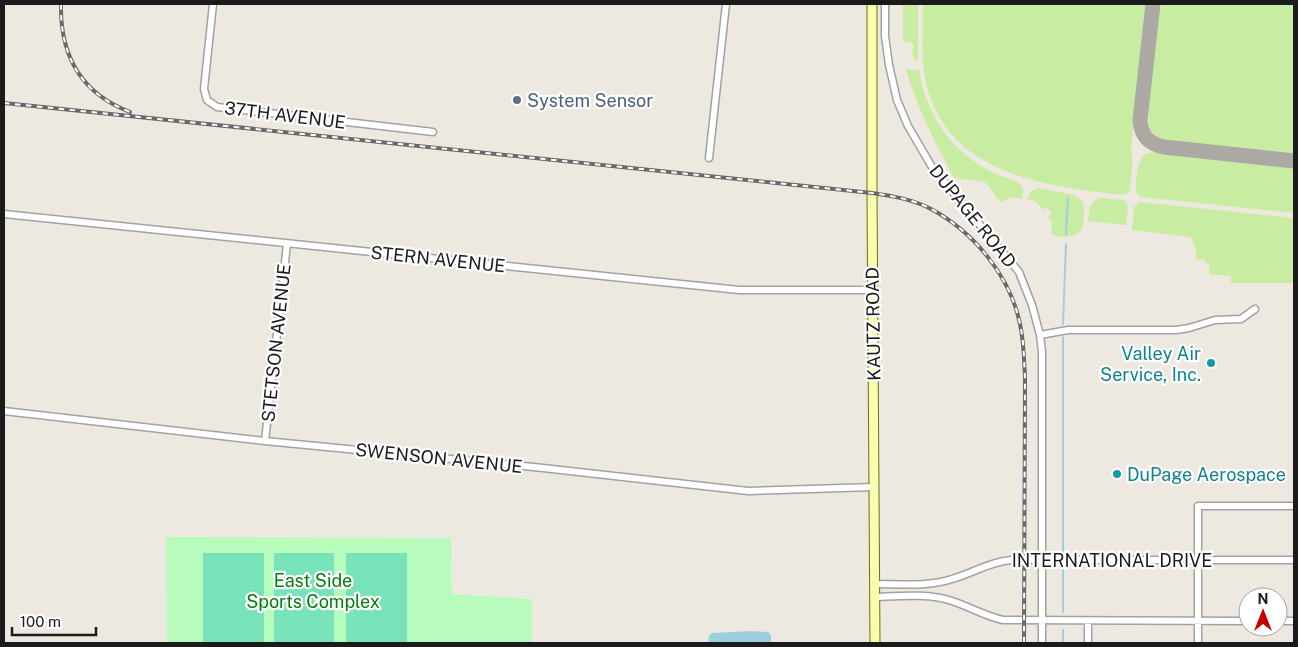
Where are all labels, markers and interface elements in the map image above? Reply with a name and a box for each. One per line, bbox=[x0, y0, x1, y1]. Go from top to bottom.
place label: System Sensor bbox=[527, 90, 653, 111]
marker: System Sensor bbox=[511, 94, 523, 106]
street label: 37TH AVENUE bbox=[223, 97, 347, 133]
street label: DUPAGE ROAD bbox=[925, 160, 1021, 272]
street label: STERN AVENUE bbox=[370, 241, 506, 277]
street label: STETSON AVENUE bbox=[257, 263, 295, 423]
street label: KAUTZ ROAD bbox=[862, 267, 884, 381]
place label: Valley Air Service, Inc. bbox=[1100, 343, 1201, 385]
marker: Valley Air Service, Inc. bbox=[1205, 357, 1217, 369]
street label: SWENSON AVENUE bbox=[354, 439, 524, 477]
place label: DuPage Aerospace bbox=[1127, 464, 1286, 485]
marker: DuPage Aerospace bbox=[1111, 468, 1123, 480]
street label: INTERNATIONAL DRIVE bbox=[1012, 550, 1212, 571]
park label: East Side Sports Complex bbox=[246, 570, 380, 612]
north arrow bbox=[1238, 587, 1288, 637]
text: N bbox=[1258, 591, 1268, 607]
scale bar bbox=[12, 604, 96, 636]
text: 100 m bbox=[20, 613, 61, 630]

